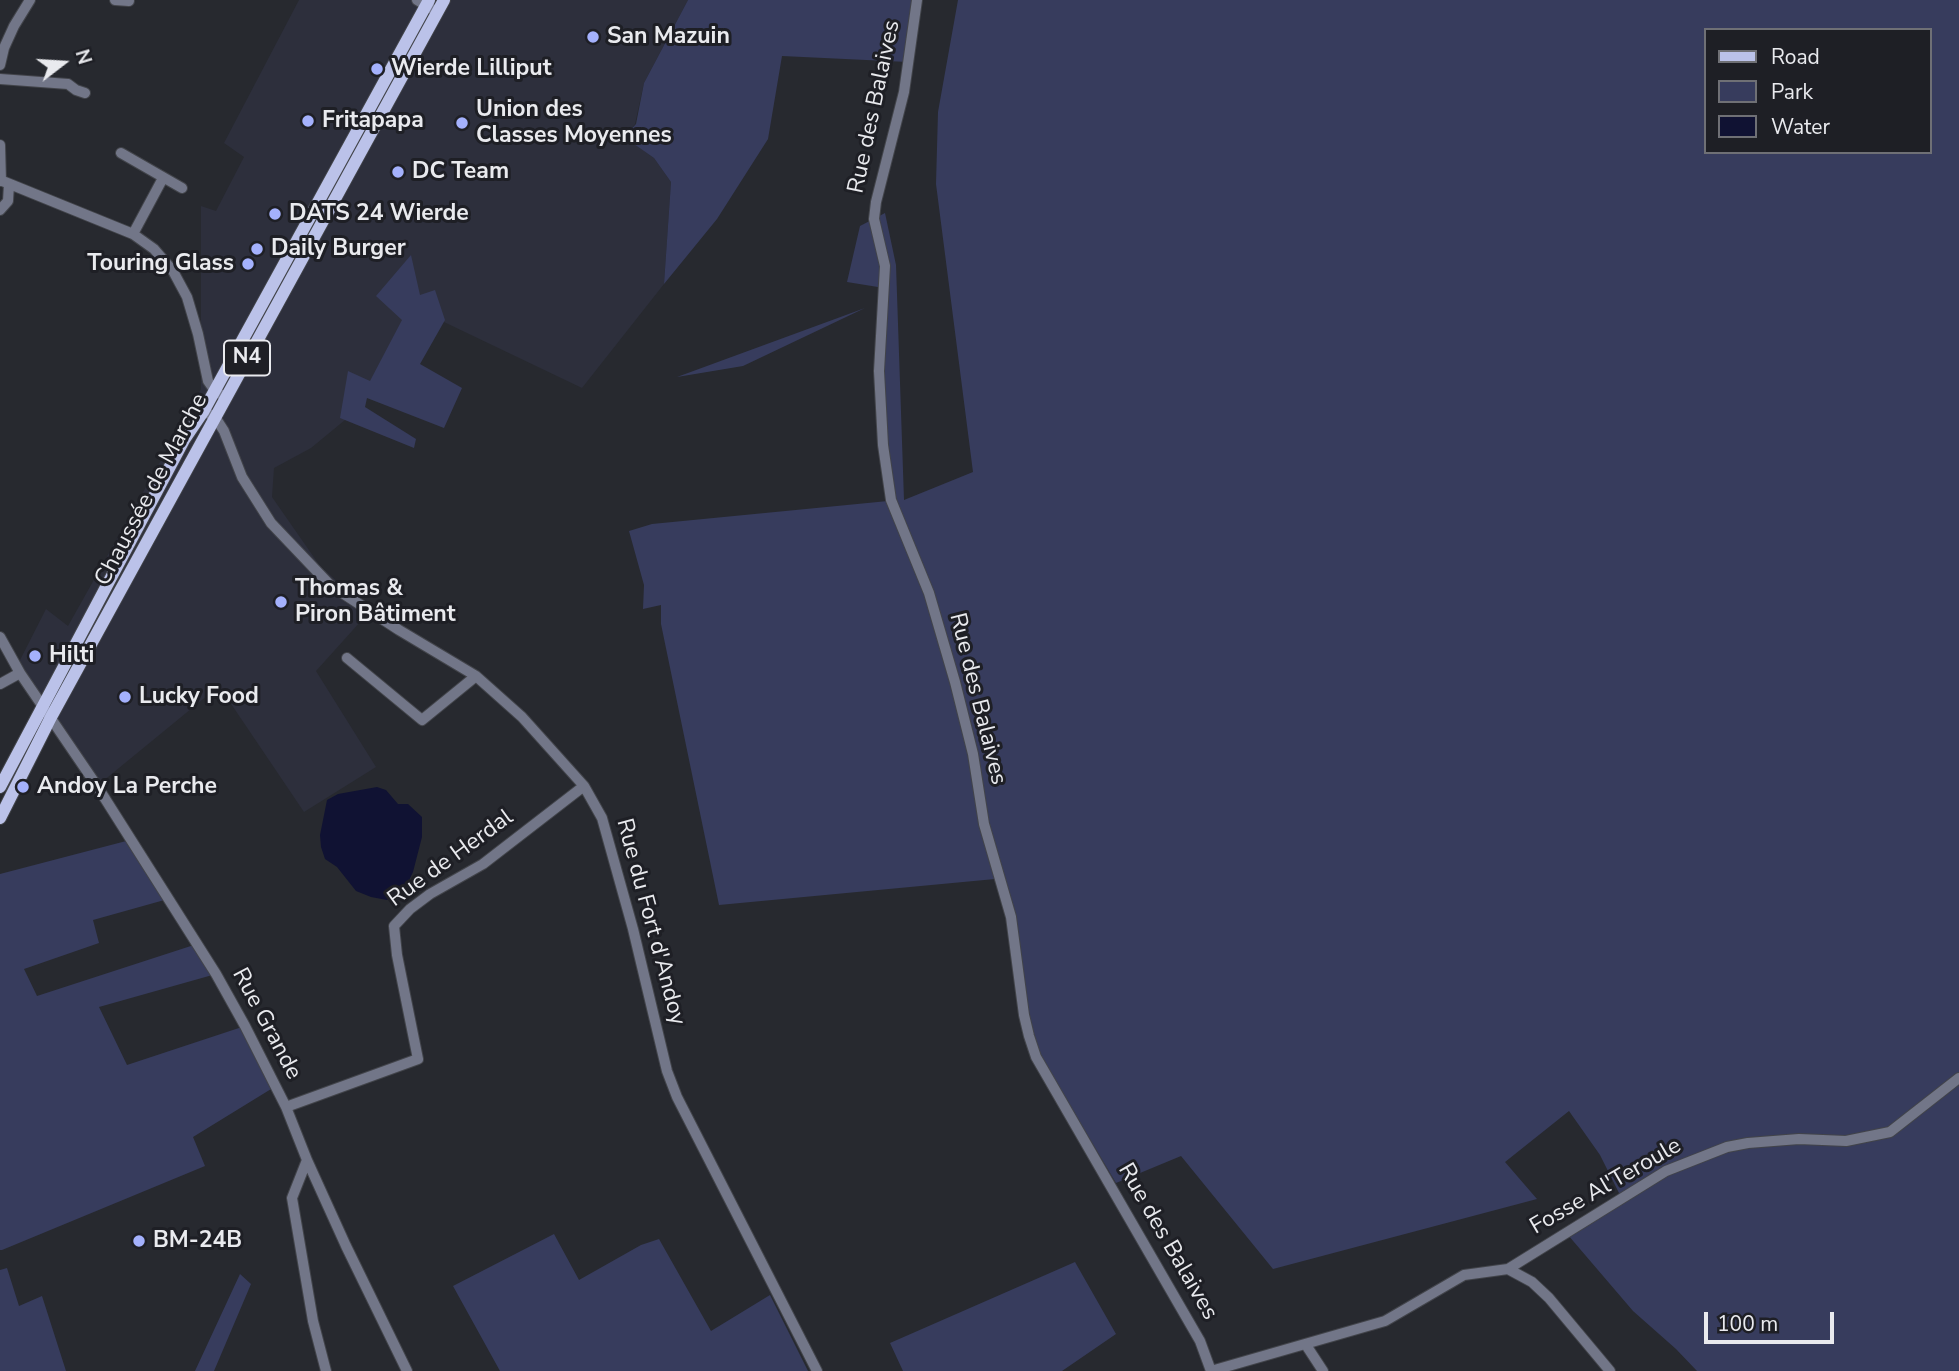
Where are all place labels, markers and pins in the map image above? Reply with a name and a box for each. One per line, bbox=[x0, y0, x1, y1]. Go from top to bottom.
place label: San Mazuin bbox=[607, 23, 730, 51]
marker: San Mazuin bbox=[585, 29, 601, 45]
place label: Wierde Lilliput bbox=[391, 55, 552, 83]
marker: Wierde Lilliput bbox=[369, 61, 385, 77]
place label: Union des Classes Moyennes bbox=[476, 96, 672, 150]
place label: Fritapapa bbox=[322, 107, 424, 135]
marker: Fritapapa bbox=[300, 113, 316, 129]
marker: Union des Classes Moyennes bbox=[454, 115, 470, 131]
place label: DC Team bbox=[412, 158, 509, 186]
marker: DC Team bbox=[390, 164, 406, 180]
place label: DATS 24 Wierde bbox=[289, 200, 469, 228]
marker: DATS 24 Wierde bbox=[267, 206, 283, 222]
place label: Daily Burger bbox=[271, 235, 406, 263]
marker: Daily Burger bbox=[249, 241, 265, 257]
place label: Touring Glass bbox=[87, 250, 234, 278]
marker: Touring Glass bbox=[240, 256, 256, 272]
place label: Thomas & Piron Bâtiment bbox=[295, 575, 456, 629]
marker: Thomas & Piron Bâtiment bbox=[273, 594, 289, 610]
place label: Hilti bbox=[49, 642, 94, 670]
marker: Hilti bbox=[27, 648, 43, 664]
place label: Lucky Food bbox=[139, 683, 259, 711]
marker: Lucky Food bbox=[117, 689, 133, 705]
place label: Andoy La Perche bbox=[37, 773, 217, 801]
marker: Andoy La Perche bbox=[15, 779, 31, 795]
place label: BM-24B bbox=[153, 1227, 242, 1255]
marker: BM-24B bbox=[131, 1233, 147, 1249]

